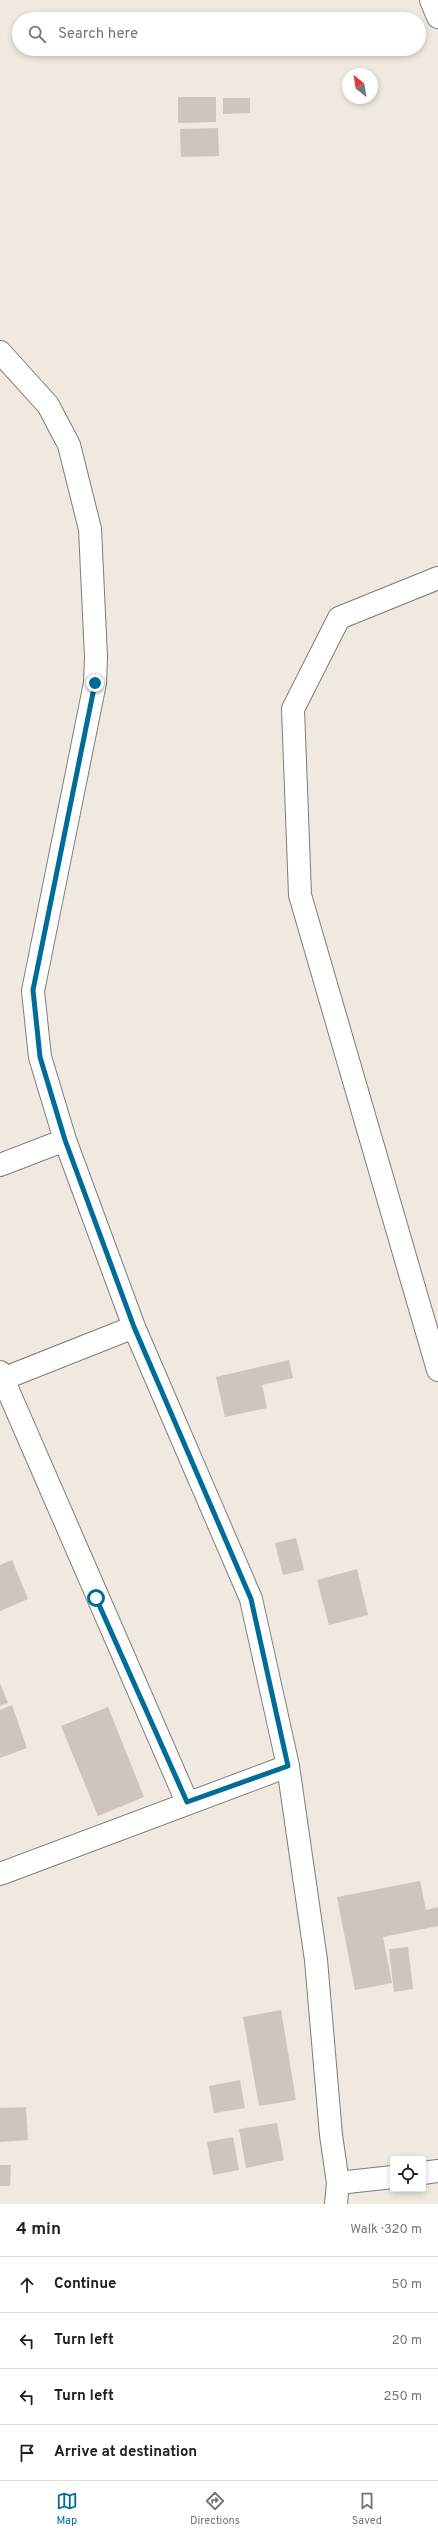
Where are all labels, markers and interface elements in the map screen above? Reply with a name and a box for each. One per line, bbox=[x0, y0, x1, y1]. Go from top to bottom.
search box bbox=[12, 12, 426, 56]
icon: search bbox=[26, 23, 48, 45]
text: Search here bbox=[58, 25, 138, 44]
north arrow bbox=[342, 68, 378, 104]
route end bbox=[86, 674, 104, 692]
route start bbox=[87, 1589, 105, 1607]
map controls bbox=[390, 2156, 426, 2192]
button: locate bbox=[390, 2156, 426, 2192]
text: 4 min bbox=[16, 2219, 61, 2241]
text: Walk · 320 m bbox=[350, 2222, 422, 2238]
icon: ahead bbox=[16, 2274, 38, 2296]
text: Continue bbox=[54, 2275, 116, 2294]
text: 50 m bbox=[392, 2277, 422, 2293]
icon: left bbox=[16, 2330, 38, 2352]
text: Turn left bbox=[54, 2331, 114, 2350]
text: 20 m bbox=[392, 2333, 422, 2349]
icon: left bbox=[16, 2386, 38, 2408]
text: Turn left bbox=[54, 2387, 114, 2406]
text: 250 m bbox=[384, 2389, 422, 2405]
icon: arrive bbox=[16, 2442, 38, 2464]
text: Arrive at destination bbox=[54, 2443, 197, 2462]
tab: Map bbox=[56, 2490, 78, 2528]
tab: Directions bbox=[190, 2490, 240, 2528]
tab: Saved bbox=[352, 2490, 382, 2528]

